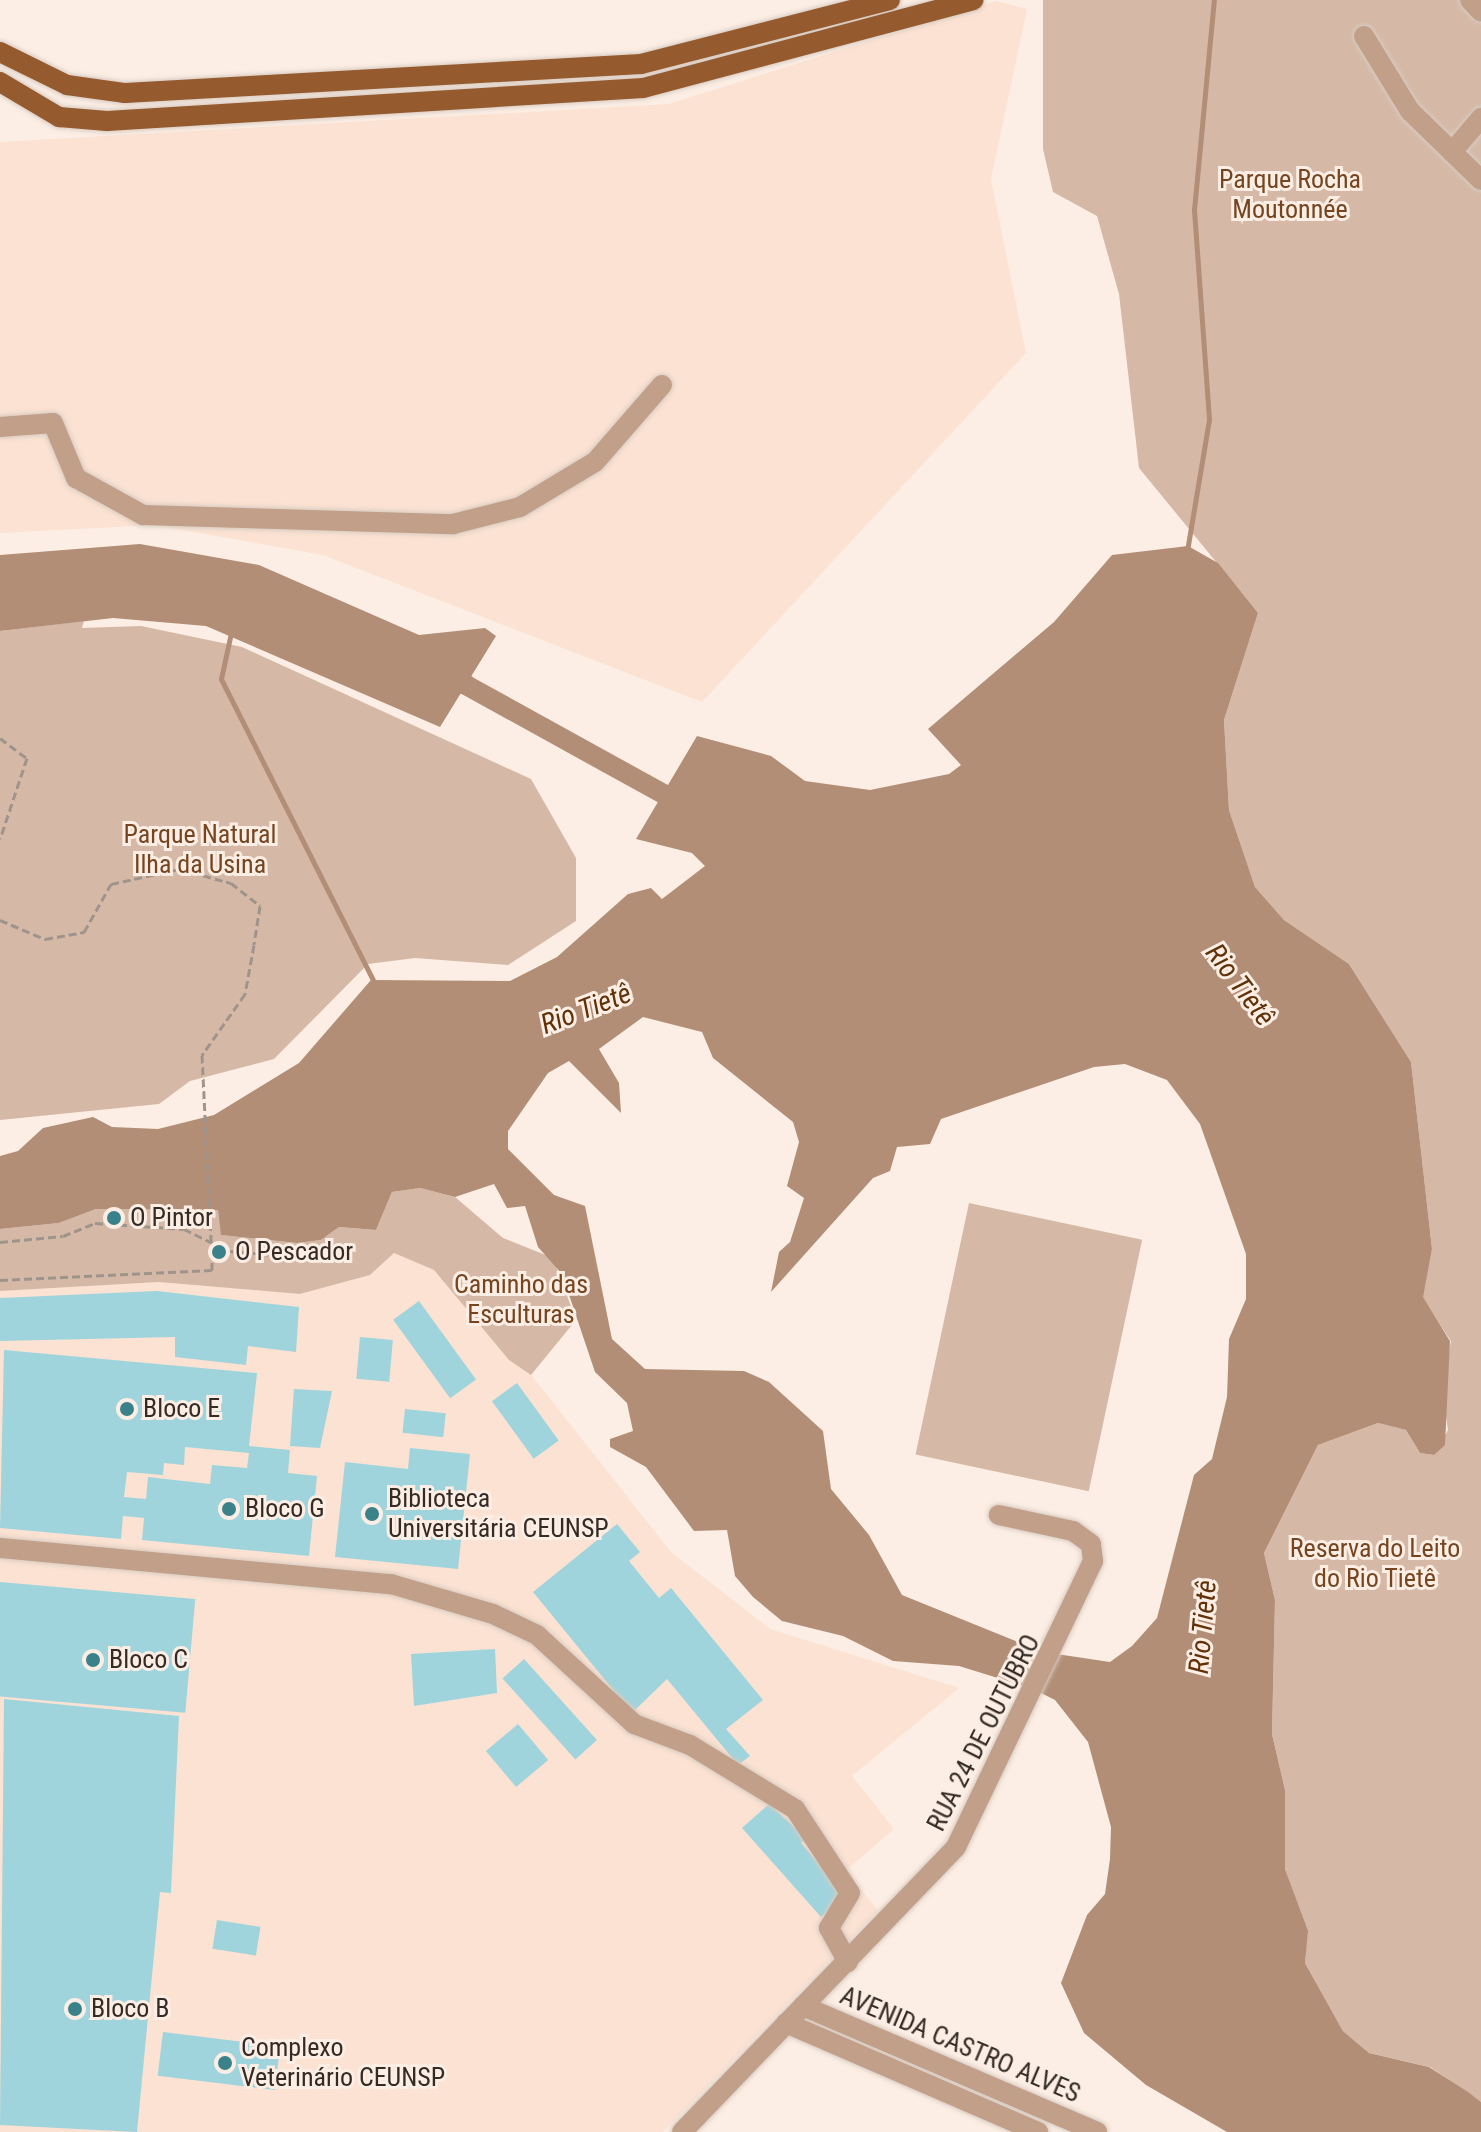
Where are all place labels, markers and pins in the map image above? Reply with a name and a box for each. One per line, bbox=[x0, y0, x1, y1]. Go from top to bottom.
place label: O Pintor bbox=[130, 1202, 213, 1234]
marker: O Pintor bbox=[105, 1209, 123, 1227]
place label: O Pescador bbox=[235, 1236, 353, 1268]
marker: O Pescador bbox=[210, 1243, 228, 1261]
place label: Bloco E bbox=[143, 1393, 220, 1425]
marker: Bloco E bbox=[118, 1400, 136, 1418]
place label: Biblioteca Universitária CEUNSP bbox=[388, 1483, 609, 1544]
place label: Bloco G bbox=[245, 1493, 325, 1525]
marker: Bloco G bbox=[220, 1500, 238, 1518]
marker: Biblioteca Universitária CEUNSP bbox=[363, 1505, 381, 1523]
place label: Bloco C bbox=[109, 1644, 188, 1676]
marker: Bloco C bbox=[84, 1651, 102, 1669]
place label: Bloco B bbox=[91, 1993, 169, 2025]
marker: Bloco B bbox=[66, 2000, 84, 2018]
place label: Complexo Veterinário CEUNSP bbox=[241, 2032, 445, 2094]
marker: Complexo Veterinário CEUNSP bbox=[216, 2054, 234, 2072]

